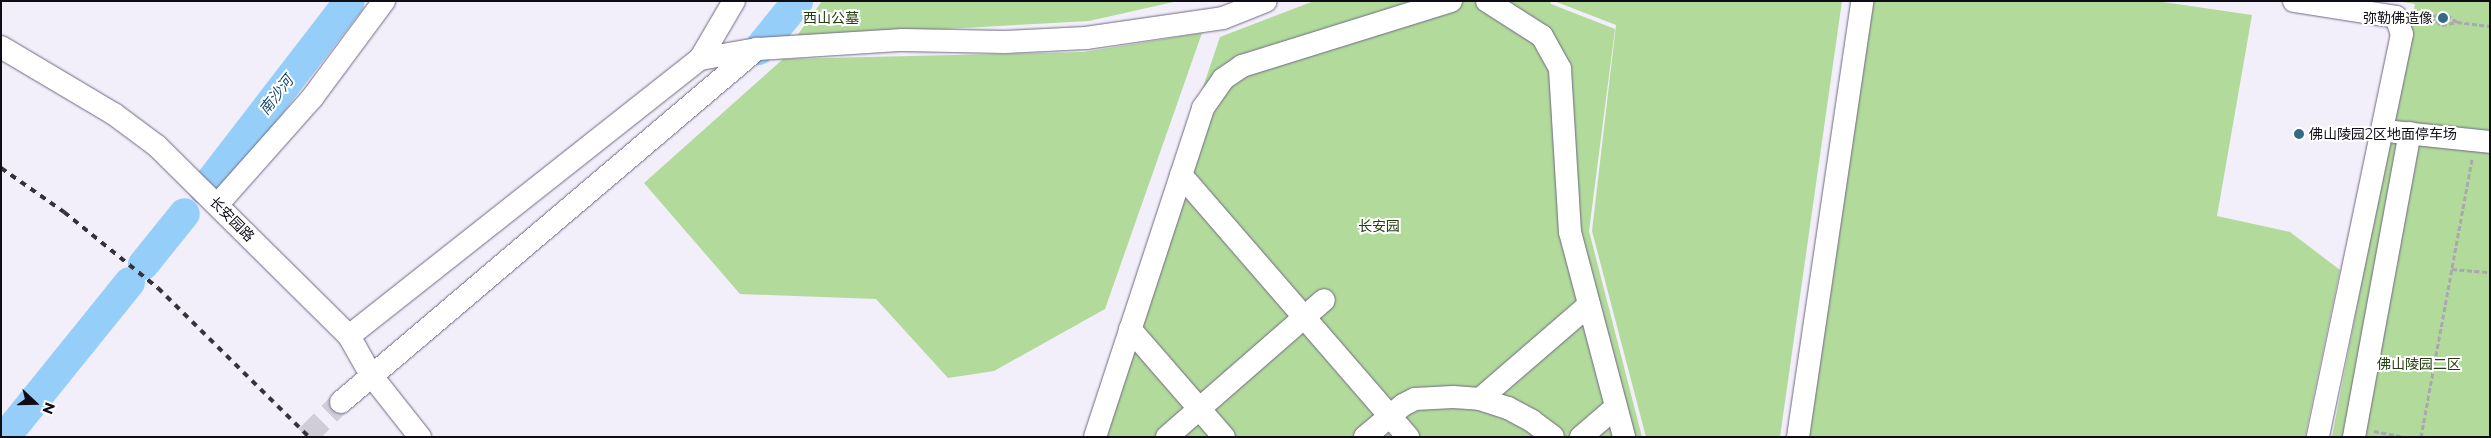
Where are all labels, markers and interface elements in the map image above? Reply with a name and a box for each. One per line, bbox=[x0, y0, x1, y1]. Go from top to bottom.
park label: 西山公墓 bbox=[803, 10, 859, 26]
place label: 弥勒佛造像 bbox=[2363, 10, 2433, 26]
marker: 弥勒佛造像 bbox=[2437, 12, 2449, 24]
water label: 南沙河 bbox=[255, 72, 297, 118]
place label: 佛山陵园2区地面停车场 bbox=[2309, 126, 2457, 142]
marker: 佛山陵园2区地面停车场 bbox=[2293, 128, 2305, 140]
street label: 长安园路 bbox=[206, 193, 258, 245]
park label: 长安园 bbox=[1358, 218, 1400, 234]
park label: 佛山陵园二区 bbox=[2377, 356, 2461, 372]
north arrow bbox=[10, 378, 60, 428]
text: N bbox=[39, 400, 59, 417]

